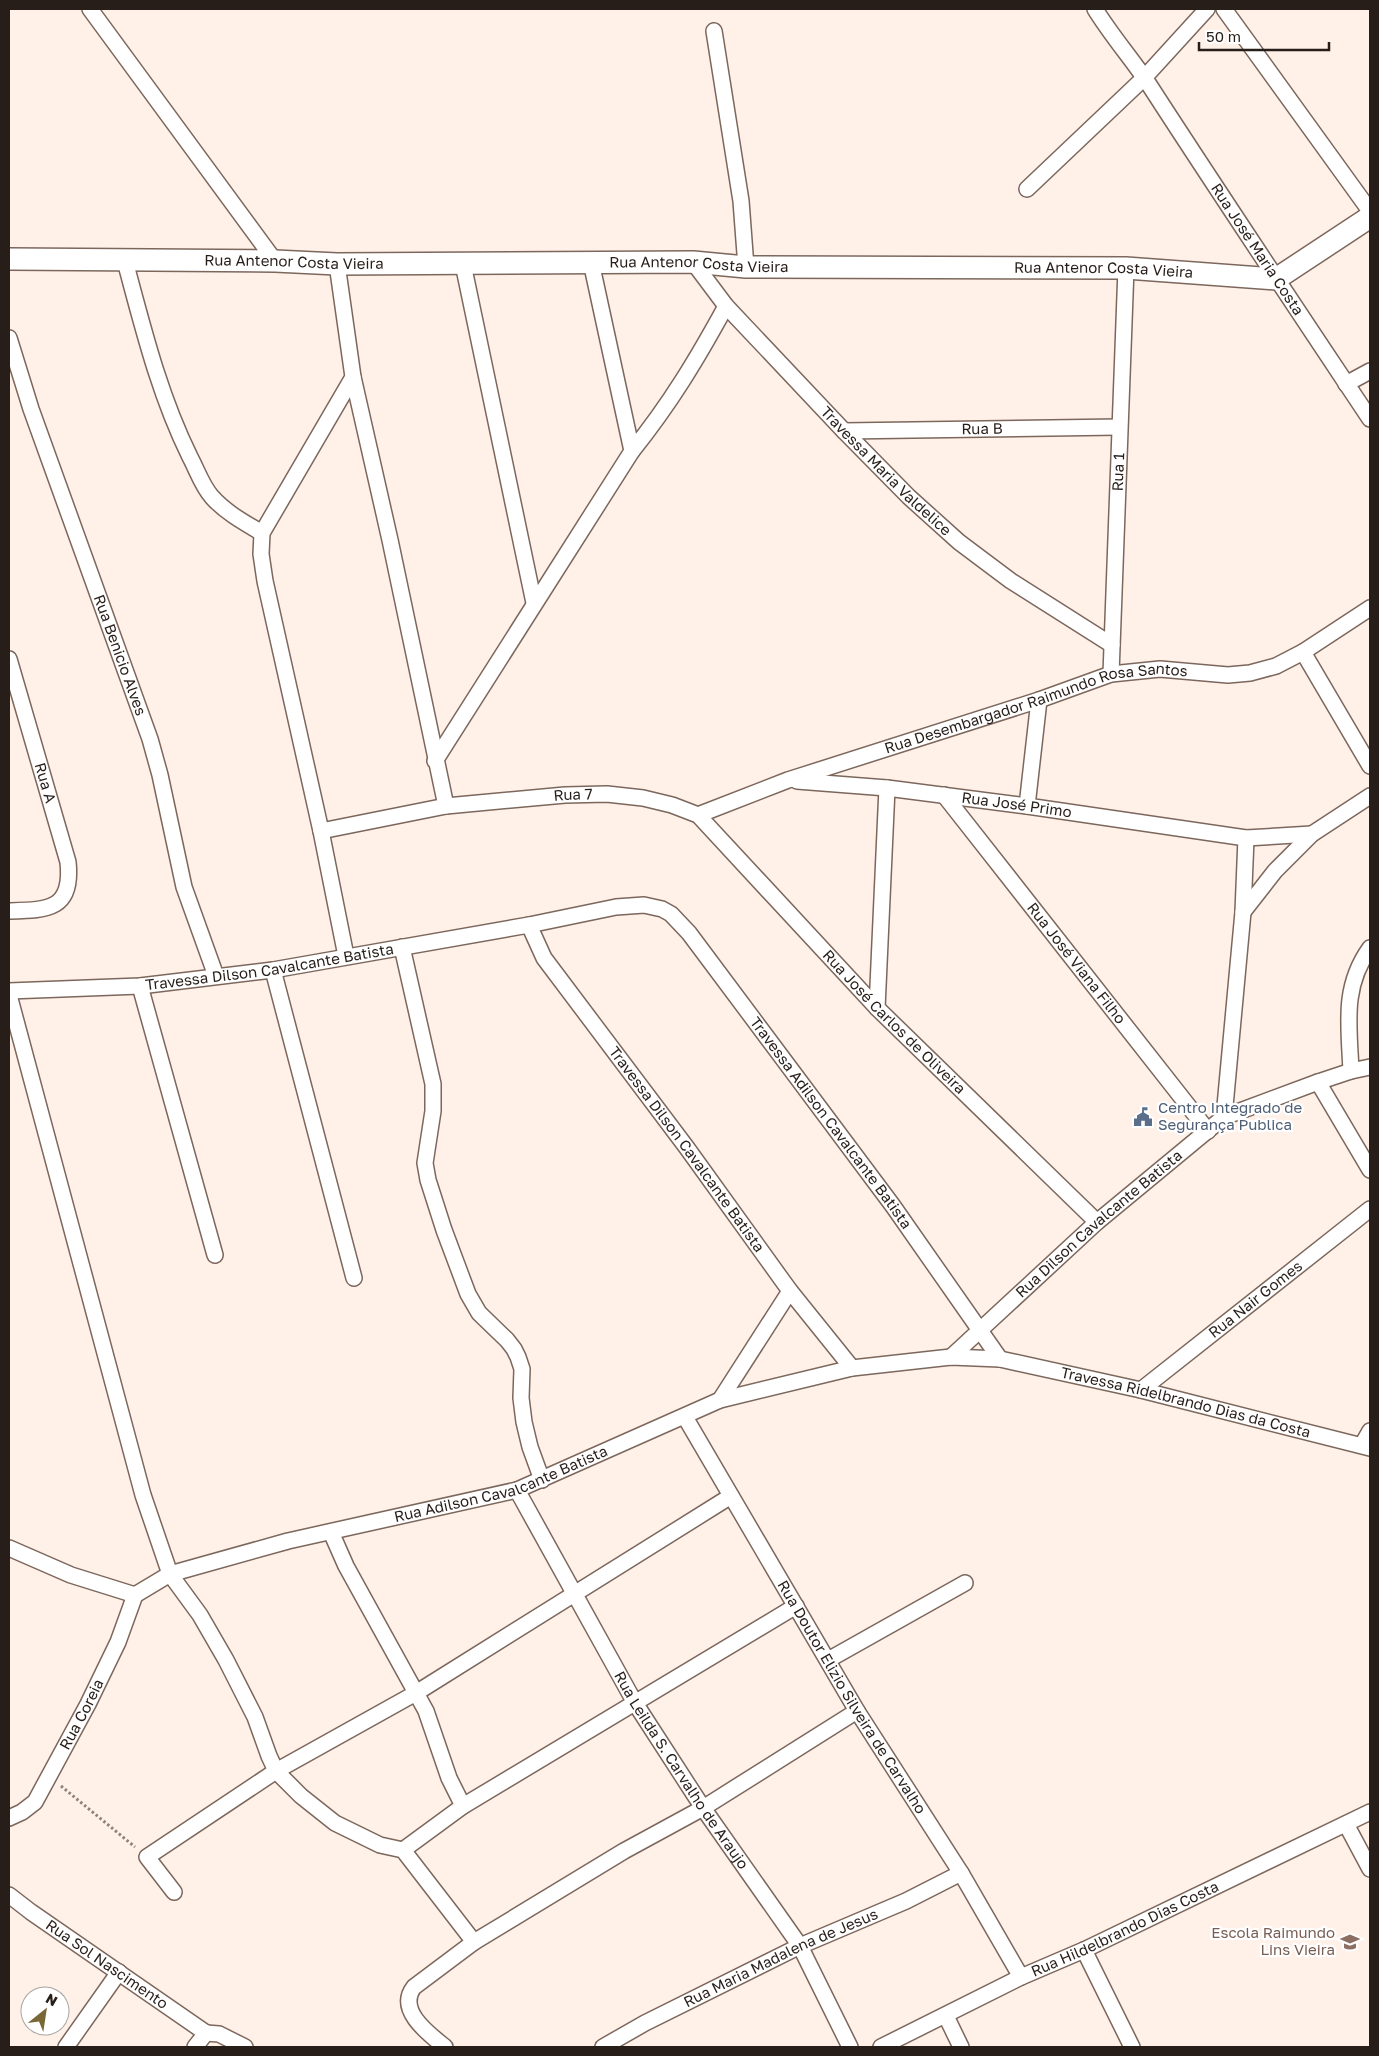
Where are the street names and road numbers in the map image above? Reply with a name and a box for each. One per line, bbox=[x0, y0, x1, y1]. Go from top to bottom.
street label: Rua José Maria Costa bbox=[1208, 180, 1308, 318]
street label: Rua Antenor Costa Vieira bbox=[204, 250, 384, 272]
street label: Rua Antenor Costa Vieira bbox=[609, 252, 788, 275]
street label: Rua Antenor Costa Vieira bbox=[1014, 258, 1194, 281]
street label: Travessa Maria Valdelice bbox=[818, 402, 956, 539]
street label: Rua B bbox=[961, 419, 1003, 437]
street label: Rua 1 bbox=[1108, 453, 1127, 492]
street label: Rua Benicio Alves bbox=[91, 592, 151, 718]
street label: Rua Desembargador Raimundo Rosa Santos bbox=[882, 659, 1189, 757]
street label: Rua A bbox=[32, 760, 60, 805]
street label: Rua 7 bbox=[553, 784, 593, 804]
street label: Rua José Primo bbox=[961, 788, 1073, 820]
street label: Rua José Viana Filho bbox=[1024, 898, 1130, 1027]
street label: Travessa Dilson Cavalcante Batista bbox=[144, 939, 395, 993]
street label: Rua José Carlos de Oliveira bbox=[819, 946, 970, 1097]
street label: Travessa Adilson Cavalcante Batista bbox=[747, 1013, 916, 1232]
street label: Travessa Dilson Cavalcante Batista bbox=[606, 1043, 769, 1255]
street label: Rua Dilson Cavalcante Batista bbox=[1011, 1146, 1185, 1301]
street label: Rua Nair Gomes bbox=[1204, 1256, 1305, 1341]
street label: Travessa Ridelbrando Dias da Costa bbox=[1059, 1363, 1313, 1441]
street label: Rua Adilson Cavalcante Batista bbox=[392, 1441, 610, 1525]
street label: Rua Doutor Elizio Silveira de Carvalho bbox=[775, 1577, 930, 1817]
street label: Rua Leilda S. Carvalho de Araujo bbox=[611, 1668, 753, 1872]
street label: Rua Coreia bbox=[55, 1676, 107, 1753]
street label: Rua Hildelbrando Dias Costa bbox=[1028, 1876, 1221, 1980]
street label: Rua Maria Madalena de Jesus bbox=[680, 1904, 880, 2010]
street label: Rua Sol Nascimento bbox=[43, 1915, 171, 2013]

